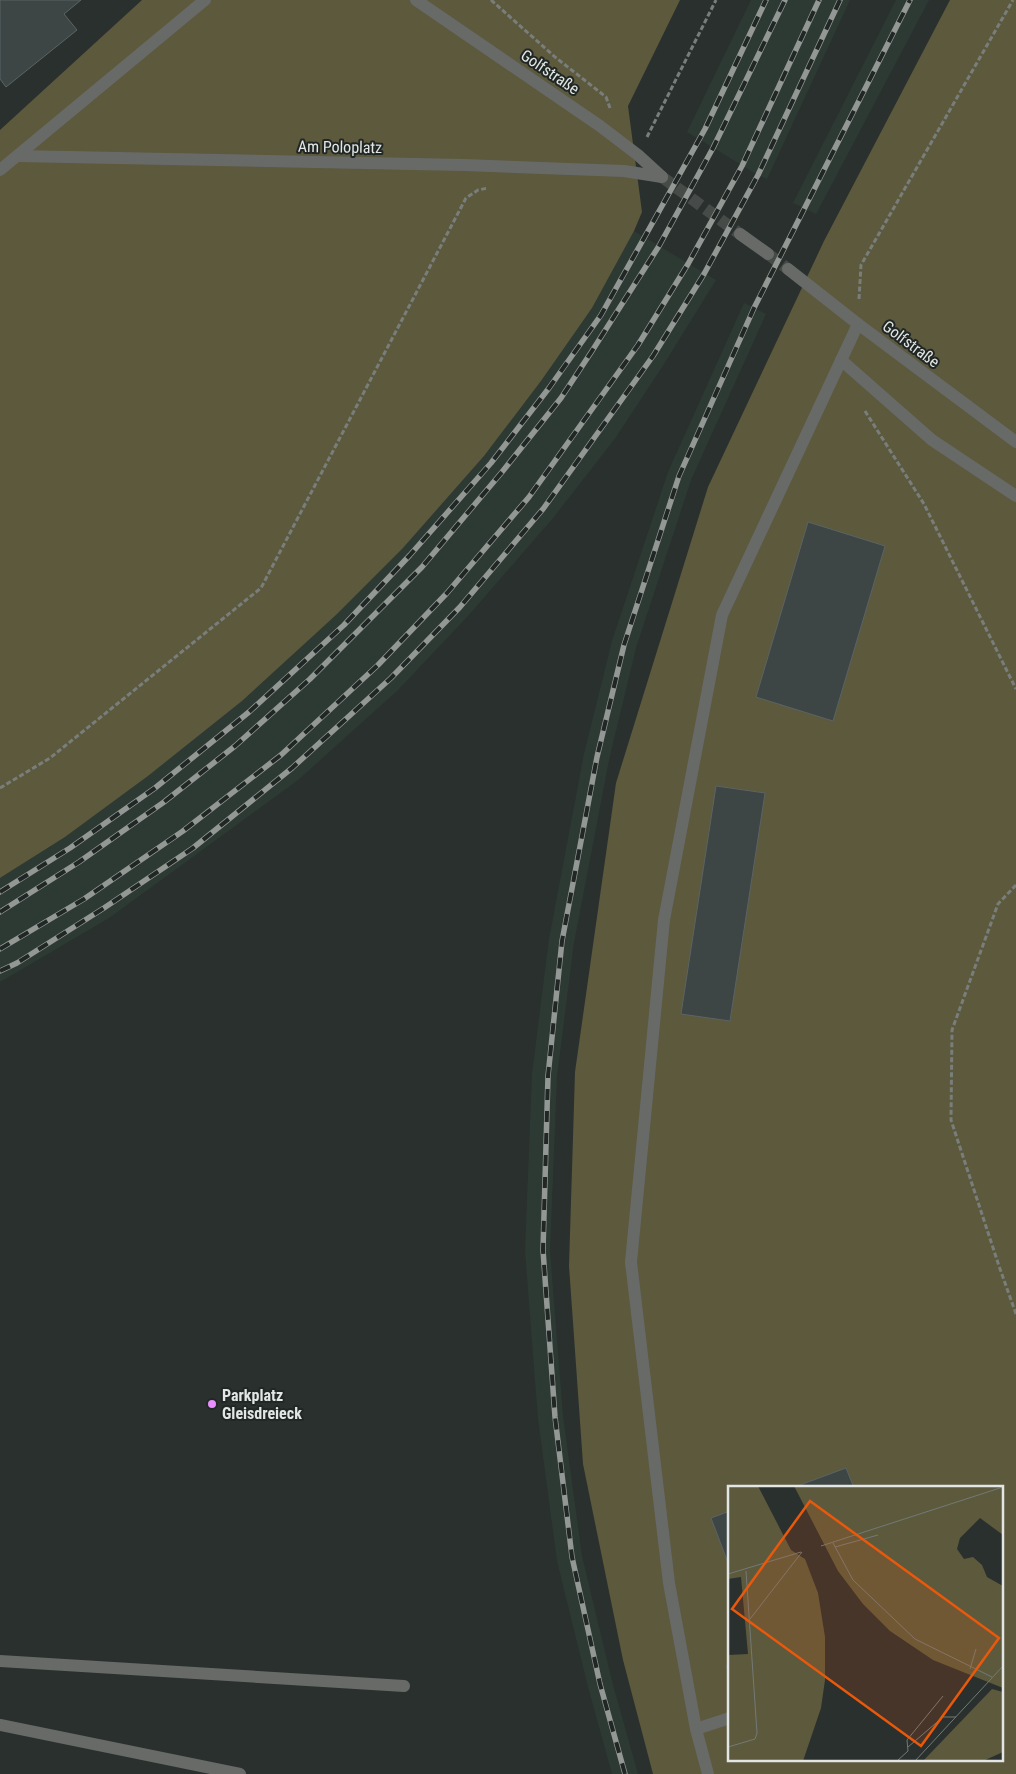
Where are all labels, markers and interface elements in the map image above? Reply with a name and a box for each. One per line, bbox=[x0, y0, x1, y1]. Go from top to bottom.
street label: Golfstraße bbox=[517, 46, 583, 98]
street label: Am Poloplatz bbox=[298, 137, 382, 157]
street label: Golfstraße bbox=[879, 316, 943, 372]
place label: Parkplatz Gleisdreieck bbox=[222, 1386, 302, 1423]
marker: Parkplatz Gleisdreieck bbox=[206, 1398, 218, 1410]
inset map bbox=[728, 1486, 1004, 1762]

